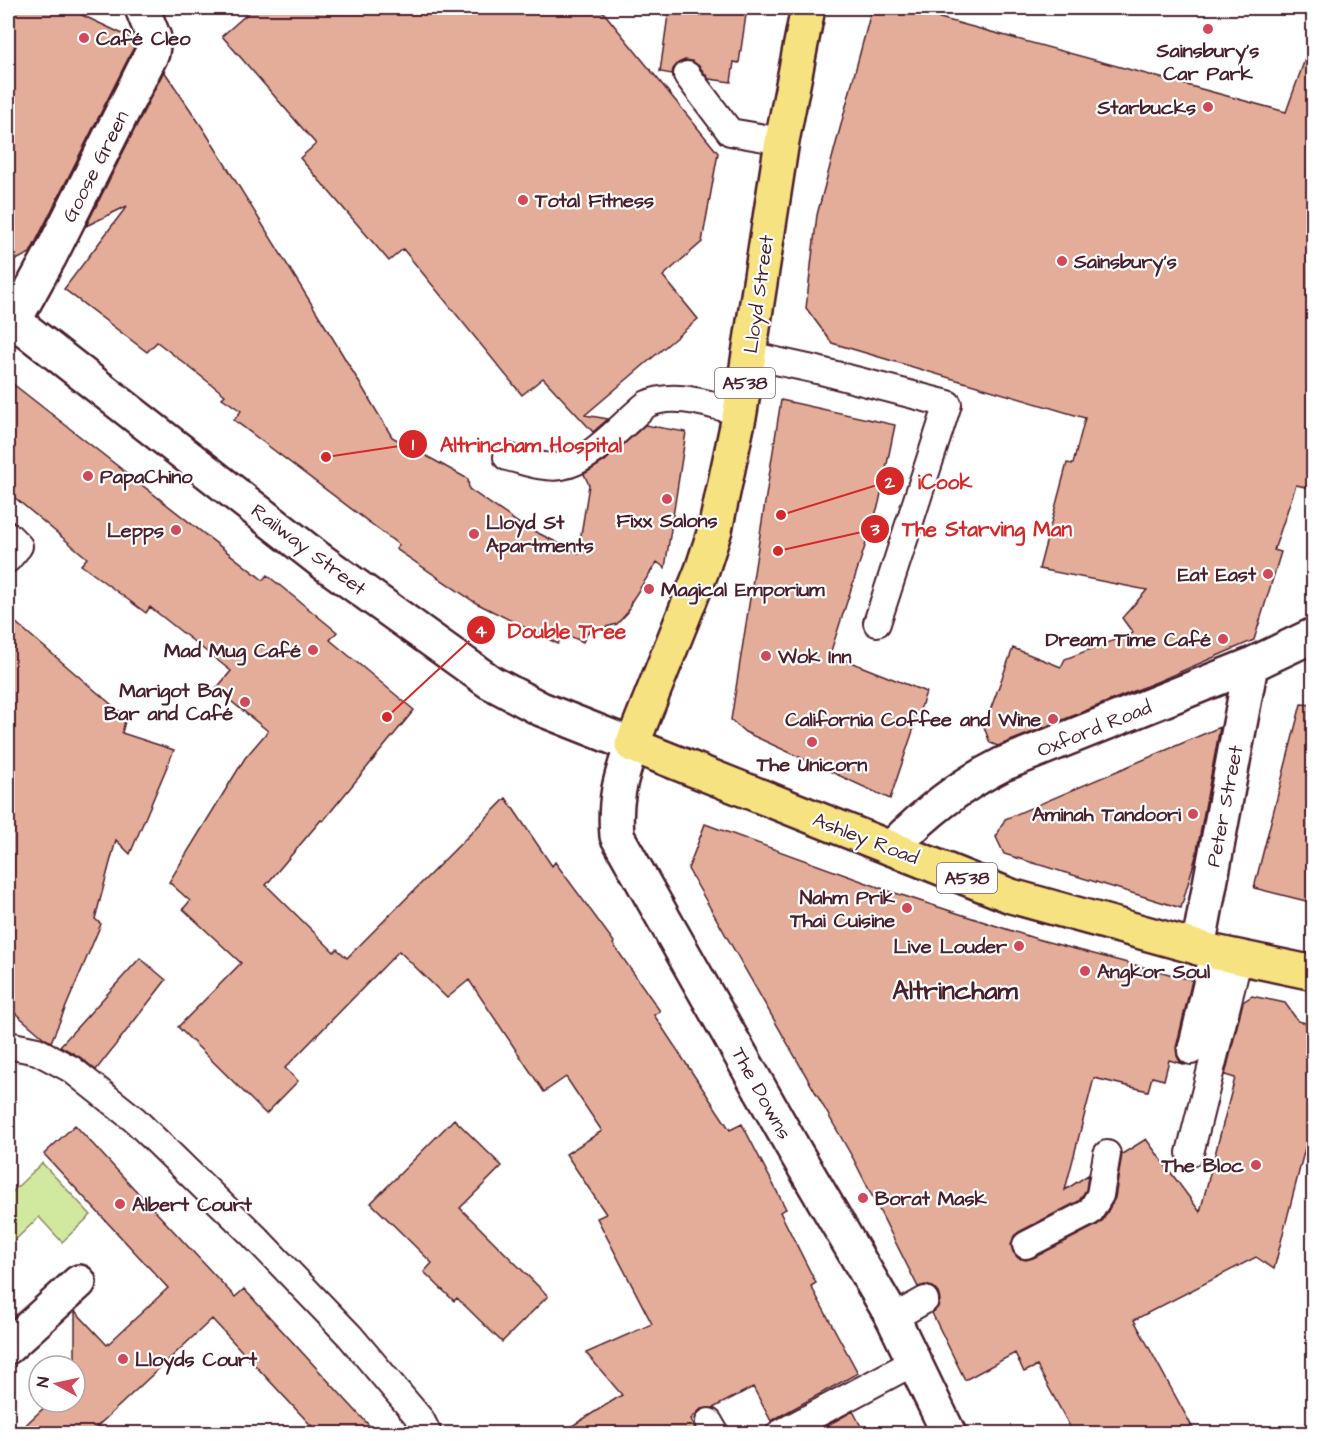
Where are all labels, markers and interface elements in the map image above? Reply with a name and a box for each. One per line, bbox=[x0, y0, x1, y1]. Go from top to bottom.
marker: Sainsbury's Car Park bbox=[1201, 22, 1215, 36]
place label: Café Cleo bbox=[96, 25, 191, 53]
marker: Café Cleo bbox=[77, 31, 91, 45]
place label: Sainsbury's Car Park bbox=[1156, 37, 1259, 88]
place label: Starbucks bbox=[1096, 94, 1196, 122]
marker: Starbucks bbox=[1201, 100, 1215, 114]
street label: Goose Green bbox=[56, 106, 136, 227]
place label: Total Fitness bbox=[534, 187, 654, 215]
marker: Total Fitness bbox=[516, 193, 530, 207]
street label: Lloyd Street bbox=[737, 233, 782, 355]
place label: Sainsbury's bbox=[1073, 248, 1177, 277]
marker: Sainsbury's bbox=[1055, 254, 1069, 268]
road number: A538 bbox=[715, 368, 775, 398]
callout: Altrincham Hospital bbox=[398, 425, 634, 464]
text: Altrincham Hospital bbox=[440, 431, 623, 461]
text: 1 bbox=[412, 432, 415, 457]
callout: iCook bbox=[875, 462, 984, 501]
place label: PapaChino bbox=[100, 463, 193, 491]
text: iCook bbox=[918, 468, 972, 497]
marker: PapaChino bbox=[81, 469, 95, 483]
text: 2 bbox=[884, 470, 896, 495]
marker: Fixx Salons bbox=[660, 492, 674, 506]
street label: Railway Street bbox=[244, 497, 372, 603]
place label: Fixx Salons bbox=[616, 507, 718, 535]
place label: Lloyd St Apartments bbox=[486, 509, 594, 560]
callout: The Starving Man bbox=[860, 509, 1084, 548]
text: The Starving Man bbox=[901, 515, 1072, 546]
place label: Lepps bbox=[107, 517, 164, 545]
text: 3 bbox=[869, 517, 880, 542]
marker: Lepps bbox=[169, 523, 183, 537]
marker: Lloyd St Apartments bbox=[467, 527, 481, 541]
place label: Eat East bbox=[1178, 561, 1257, 589]
marker: Eat East bbox=[1261, 567, 1275, 581]
place label: Magical Emporium bbox=[661, 576, 825, 605]
marker: Magical Emporium bbox=[642, 582, 656, 596]
callout: Double Tree bbox=[466, 611, 638, 650]
text: Double Tree bbox=[508, 617, 627, 646]
text: 4 bbox=[475, 619, 488, 644]
place label: Dream Time Café bbox=[1046, 626, 1211, 654]
marker: Dream Time Café bbox=[1216, 632, 1230, 646]
place label: Mad Mug Café bbox=[164, 637, 301, 666]
marker: Mad Mug Café bbox=[306, 643, 320, 657]
place label: Wok Inn bbox=[777, 643, 851, 671]
marker: Wok Inn bbox=[759, 649, 773, 663]
place label: Marigot Bay Bar and Café bbox=[104, 677, 233, 728]
street label: Oxford Road bbox=[1033, 693, 1156, 765]
marker: Marigot Bay Bar and Café bbox=[238, 695, 252, 709]
place label: California Coffee and Wine bbox=[785, 706, 1041, 734]
marker: California Coffee and Wine bbox=[1046, 712, 1060, 726]
marker: The Unicorn bbox=[805, 735, 819, 749]
street label: Peter Street bbox=[1199, 743, 1250, 869]
place label: The Unicorn bbox=[756, 751, 867, 779]
place label: Aminah Tandoori bbox=[1032, 801, 1182, 829]
street label: Ashley Road bbox=[808, 806, 923, 873]
marker: Aminah Tandoori bbox=[1186, 807, 1200, 821]
road number: A538 bbox=[937, 863, 997, 893]
place label: Nahm Prik Thai Cuisine bbox=[789, 884, 896, 935]
marker: Nahm Prik Thai Cuisine bbox=[900, 901, 914, 915]
place label: Live Louder bbox=[894, 933, 1008, 961]
marker: Live Louder bbox=[1012, 939, 1026, 953]
place label: Angkor Soul bbox=[1097, 958, 1210, 987]
marker: Angkor Soul bbox=[1078, 964, 1092, 978]
district label: Altrincham bbox=[892, 973, 1018, 1009]
street label: The Downs bbox=[724, 1042, 798, 1145]
place label: The Bloc bbox=[1161, 1152, 1244, 1180]
marker: The Bloc bbox=[1249, 1158, 1263, 1172]
place label: Borat Mask bbox=[875, 1185, 988, 1213]
place label: Albert Court bbox=[132, 1191, 253, 1219]
marker: Borat Mask bbox=[856, 1191, 870, 1205]
marker: Albert Court bbox=[113, 1197, 127, 1211]
place label: Lloyds Court bbox=[135, 1346, 258, 1375]
marker: Lloyds Court bbox=[116, 1352, 130, 1366]
north arrow bbox=[27, 1354, 87, 1414]
text: N bbox=[32, 1376, 55, 1389]

